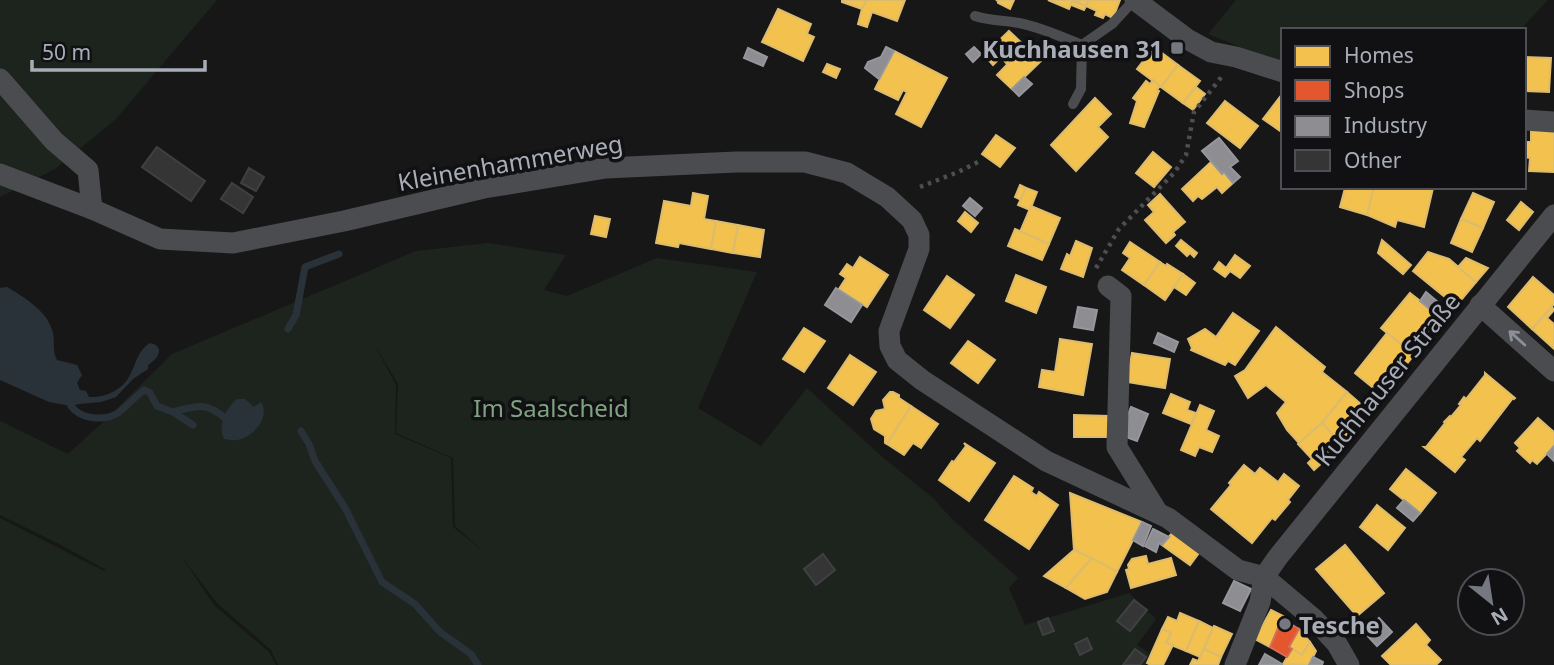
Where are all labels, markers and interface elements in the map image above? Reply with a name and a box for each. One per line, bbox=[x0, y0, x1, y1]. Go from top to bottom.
scale bar bbox=[32, 28, 205, 72]
legend bbox=[1281, 28, 1526, 189]
place label: Kuchhausen 31 bbox=[982, 32, 1163, 65]
text: 50 m bbox=[42, 38, 91, 66]
marker: Kuchhausen 31 bbox=[1169, 40, 1185, 56]
text: Homes bbox=[1344, 41, 1414, 69]
text: Shops bbox=[1344, 76, 1404, 104]
text: Industry bbox=[1344, 111, 1427, 139]
street label: Kleinenhammerweg bbox=[395, 126, 625, 198]
text: Other bbox=[1344, 146, 1402, 174]
street label: Kuchhauser Straße bbox=[1307, 286, 1467, 472]
one-way arrow bbox=[1509, 329, 1526, 346]
park label: Im Saalscheid bbox=[473, 391, 629, 424]
north arrow bbox=[1456, 567, 1526, 637]
text: N bbox=[1486, 602, 1513, 632]
place label: Tesche bbox=[1299, 608, 1380, 641]
marker: Tesche bbox=[1277, 616, 1293, 632]

